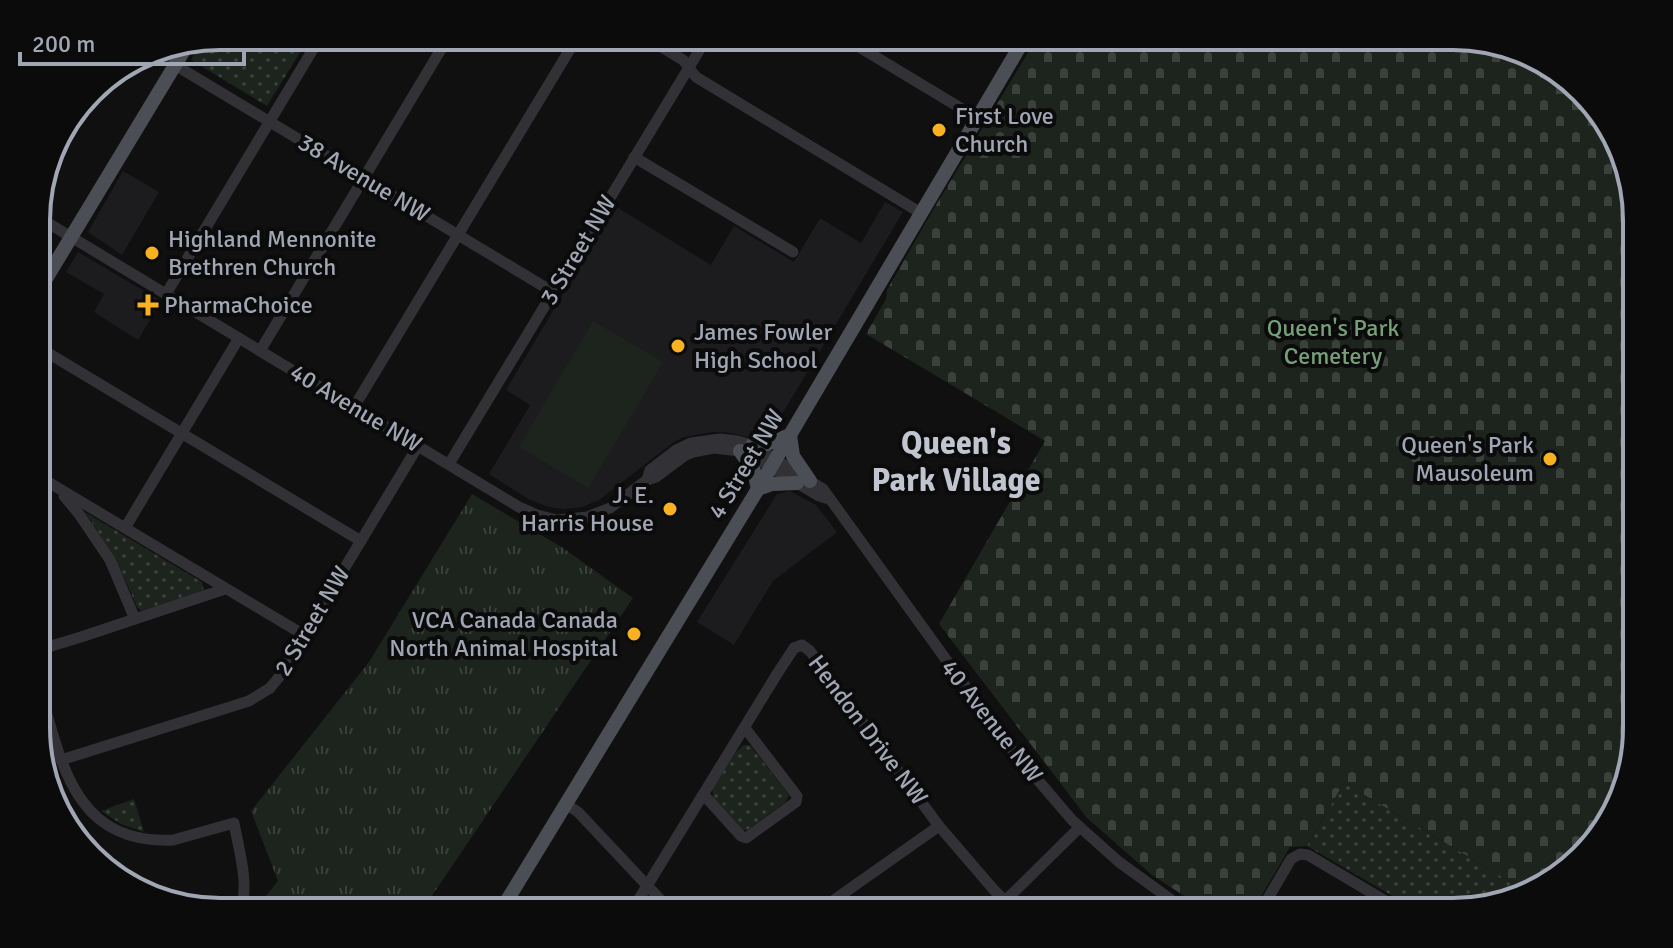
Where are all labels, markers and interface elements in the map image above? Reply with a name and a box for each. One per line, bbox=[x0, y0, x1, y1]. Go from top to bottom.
scale bar bbox=[20, 16, 244, 66]
text: 200 m bbox=[32, 29, 95, 59]
place label: First Love Church bbox=[955, 101, 1054, 159]
marker: First Love Church bbox=[930, 121, 948, 139]
street label: 38 Avenue NW bbox=[293, 127, 435, 229]
street label: 3 Street NW bbox=[534, 190, 622, 310]
place label: Highland Mennonite Brethren Church bbox=[168, 224, 377, 282]
marker: Highland Mennonite Brethren Church bbox=[143, 244, 161, 262]
place label: PharmaChoice bbox=[164, 290, 313, 320]
marker: PharmaChoice bbox=[139, 296, 157, 314]
park label: Queen's Park Cemetery bbox=[1267, 313, 1399, 371]
place label: James Fowler High School bbox=[694, 317, 832, 375]
marker: James Fowler High School bbox=[669, 337, 687, 355]
street label: 40 Avenue NW bbox=[285, 357, 427, 459]
street label: 4 Street NW bbox=[702, 404, 790, 524]
district label: Queen's Park Village bbox=[871, 424, 1041, 500]
place label: Queen's Park Mausoleum bbox=[1401, 430, 1534, 488]
marker: Queen's Park Mausoleum bbox=[1541, 450, 1559, 468]
place label: J. E. Harris House bbox=[521, 480, 654, 538]
marker: J. E. Harris House bbox=[661, 500, 679, 518]
street label: 2 Street NW bbox=[268, 561, 356, 681]
place label: VCA Canada Canada North Animal Hospital bbox=[389, 605, 618, 663]
marker: VCA Canada Canada North Animal Hospital bbox=[625, 625, 643, 643]
street label: Hendon Drive NW bbox=[802, 649, 934, 811]
street label: 40 Avenue NW bbox=[935, 653, 1049, 789]

